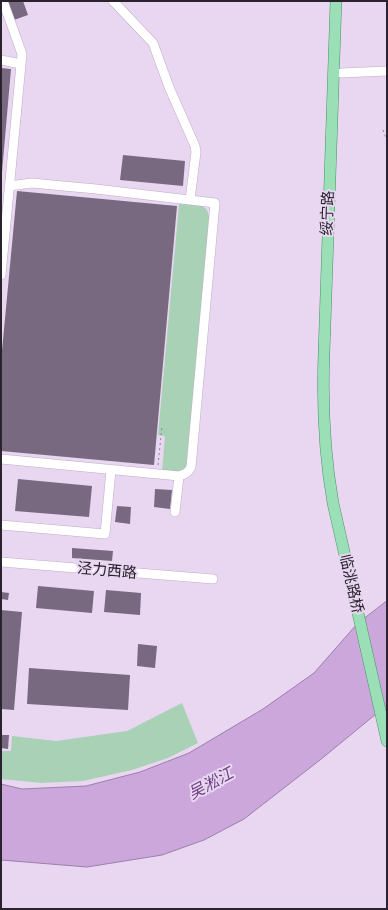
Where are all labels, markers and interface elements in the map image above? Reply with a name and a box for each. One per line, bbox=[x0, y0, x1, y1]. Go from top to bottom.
street label: 绥宁路 bbox=[318, 190, 338, 236]
street label: 临洮路桥 bbox=[335, 553, 367, 615]
street label: 泾力西路 bbox=[76, 559, 138, 583]
water label: 吴淞江 bbox=[185, 764, 237, 804]

